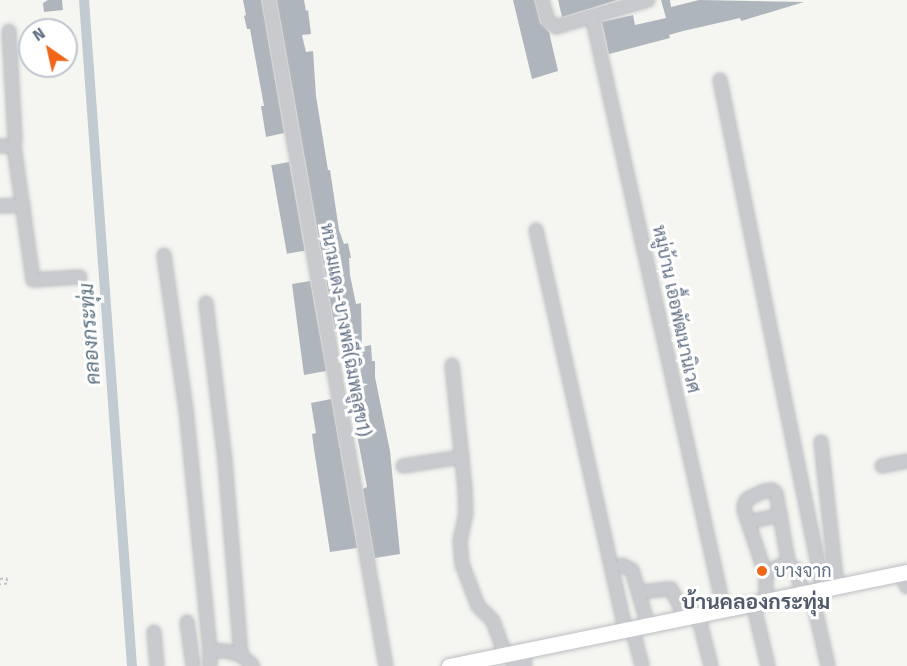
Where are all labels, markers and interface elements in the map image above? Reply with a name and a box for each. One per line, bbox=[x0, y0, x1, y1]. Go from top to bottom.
north arrow bbox=[18, 18, 78, 78]
text: N bbox=[29, 23, 48, 45]
street label: หนามแดง-บางพลี(ฉิมพลูสุข1) bbox=[316, 222, 374, 438]
street label: หมู่บ้าน เอื้อพัฒนานิเวศ bbox=[648, 223, 704, 395]
water label: คลองกระทุ่ม bbox=[74, 282, 106, 386]
place label: บางจาก bbox=[774, 560, 832, 582]
marker: บางจาก bbox=[755, 564, 769, 578]
district label: บ้านคลองกระทุ่ม bbox=[682, 589, 830, 615]

